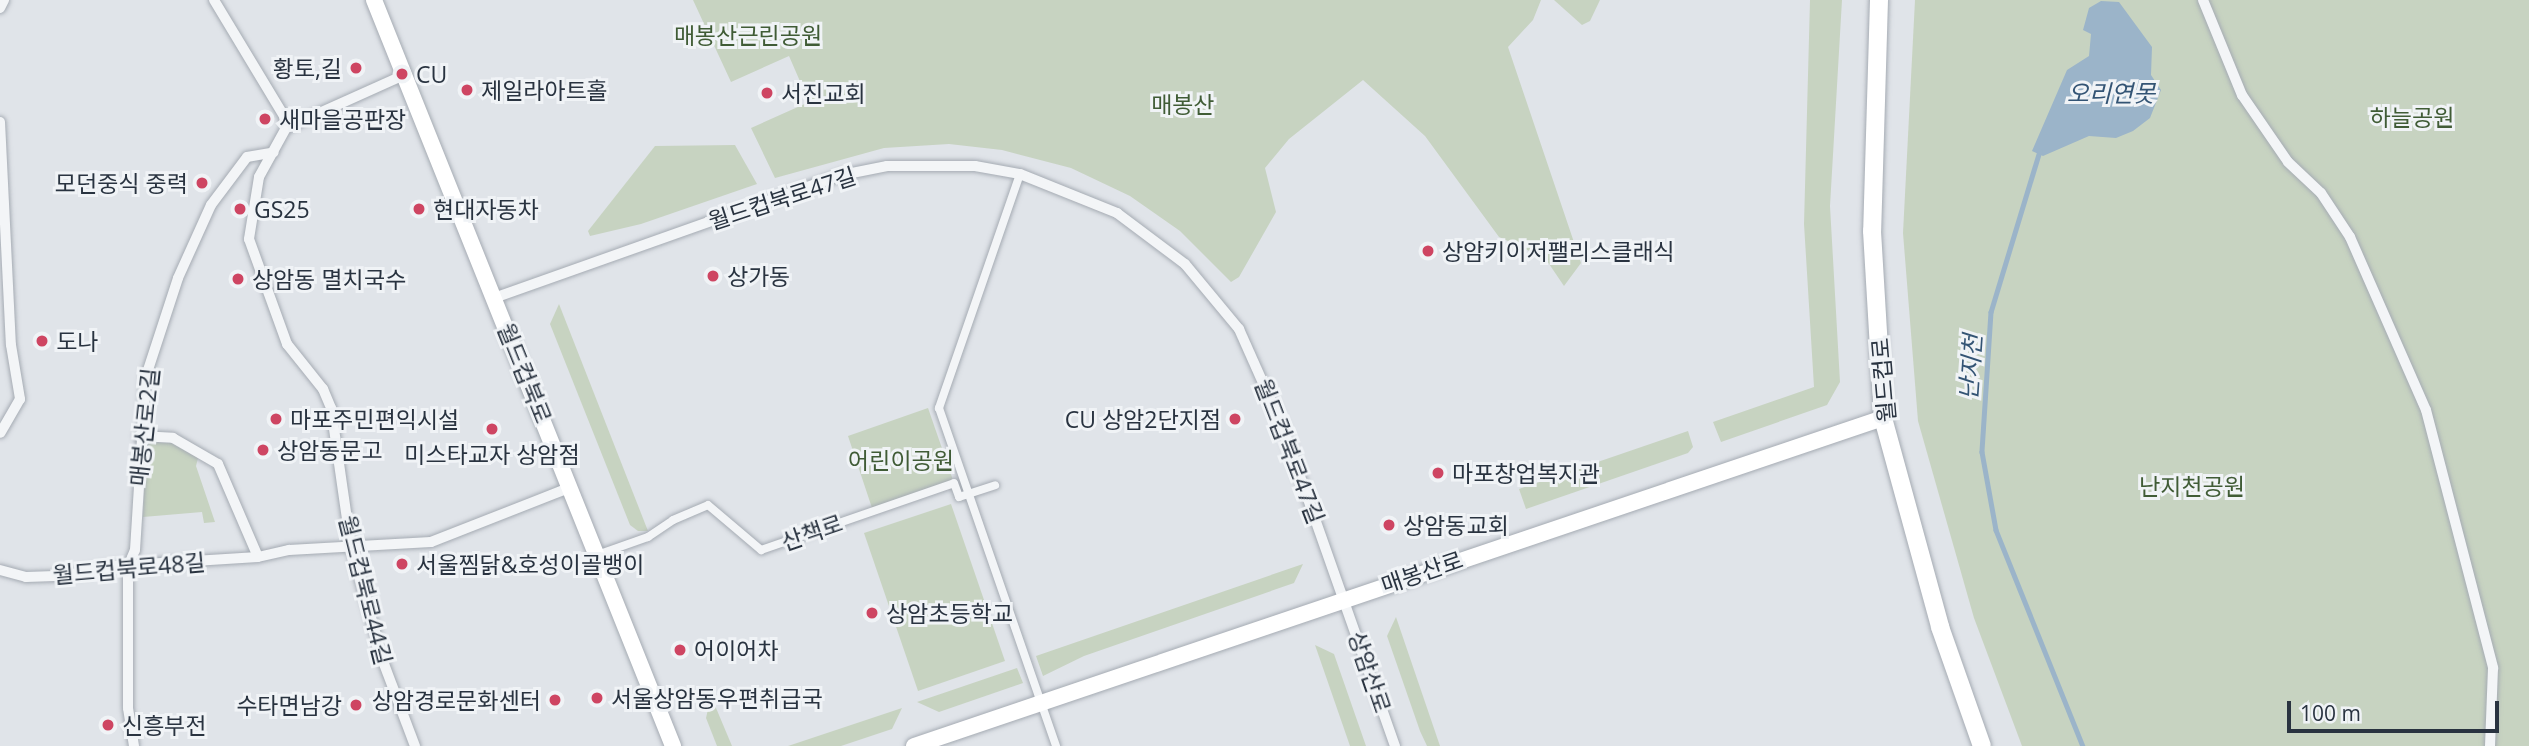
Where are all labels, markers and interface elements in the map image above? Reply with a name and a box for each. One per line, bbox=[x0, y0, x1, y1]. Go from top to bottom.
park label: 매봉산근린공원 bbox=[674, 21, 822, 49]
place label: 황토,길 bbox=[273, 54, 342, 82]
marker: 황토,길 bbox=[348, 60, 364, 76]
place label: CU bbox=[416, 60, 447, 88]
marker: CU bbox=[394, 66, 410, 82]
place label: 제일라아트홀 bbox=[481, 76, 608, 104]
place label: 서진교회 bbox=[781, 79, 866, 107]
water label: 오리연못 bbox=[2067, 79, 2155, 107]
marker: 제일라아트홀 bbox=[459, 82, 475, 98]
marker: 서진교회 bbox=[759, 85, 775, 101]
park label: 매봉산 bbox=[1151, 90, 1215, 118]
park label: 하늘공원 bbox=[2370, 103, 2454, 131]
place label: 새마을공판장 bbox=[279, 105, 406, 133]
marker: 새마을공판장 bbox=[257, 111, 273, 127]
street label: 월드컵북로47길 bbox=[705, 161, 859, 235]
place label: 모던중식 중력 bbox=[55, 169, 188, 197]
marker: 모던중식 중력 bbox=[194, 175, 210, 191]
place label: GS25 bbox=[254, 195, 310, 223]
place label: 현대자동차 bbox=[433, 195, 539, 223]
marker: GS25 bbox=[232, 201, 248, 217]
marker: 현대자동차 bbox=[411, 201, 427, 217]
place label: 상암키이저팰리스클래식 bbox=[1442, 237, 1675, 265]
marker: 상암키이저팰리스클래식 bbox=[1420, 243, 1436, 259]
place label: 상가동 bbox=[727, 262, 790, 290]
place label: 상암동 멸치국수 bbox=[252, 265, 406, 293]
marker: 상가동 bbox=[705, 268, 721, 284]
marker: 상암동 멸치국수 bbox=[230, 271, 246, 287]
street label: 월드컵북로 bbox=[492, 319, 558, 427]
place label: 도나 bbox=[56, 327, 98, 355]
marker: 도나 bbox=[34, 333, 50, 349]
water label: 난지천 bbox=[1953, 333, 1987, 401]
street label: 월드컵로 bbox=[1866, 337, 1900, 423]
street label: 매봉산로2길 bbox=[124, 366, 164, 488]
street label: 월드컵북로47길 bbox=[1250, 375, 1330, 527]
place label: 마포주민편익시설 bbox=[290, 405, 459, 433]
place label: CU 상암2단지점 bbox=[1065, 405, 1221, 433]
marker: 마포주민편익시설 bbox=[268, 411, 284, 427]
marker: CU 상암2단지점 bbox=[1227, 411, 1243, 427]
marker: 미스타교자 상암점 bbox=[484, 421, 500, 437]
place label: 상암동문고 bbox=[277, 436, 383, 464]
place label: 미스타교자 상암점 bbox=[404, 440, 580, 468]
marker: 상암동문고 bbox=[255, 442, 271, 458]
park label: 어린이공원 bbox=[848, 446, 954, 474]
place label: 마포창업복지관 bbox=[1452, 459, 1600, 487]
marker: 마포창업복지관 bbox=[1430, 465, 1446, 481]
park label: 난지천공원 bbox=[2139, 472, 2245, 500]
street label: 산책로 bbox=[777, 509, 847, 555]
place label: 상암동교회 bbox=[1403, 511, 1509, 539]
street label: 월드컵북로44길 bbox=[334, 512, 398, 668]
marker: 상암동교회 bbox=[1381, 517, 1397, 533]
street label: 매봉산로 bbox=[1377, 545, 1467, 599]
street label: 월드컵북로48길 bbox=[51, 548, 207, 588]
place label: 서울찜닭&호성이골뱅이 bbox=[416, 550, 644, 578]
marker: 서울찜닭&호성이골뱅이 bbox=[394, 556, 410, 572]
place label: 상암초등학교 bbox=[886, 599, 1013, 627]
marker: 상암초등학교 bbox=[864, 605, 880, 621]
street label: 상암산로 bbox=[1343, 627, 1397, 717]
place label: 어이어차 bbox=[694, 636, 779, 664]
marker: 어이어차 bbox=[672, 642, 688, 658]
place label: 서울상암동우편취급국 bbox=[611, 684, 823, 712]
place label: 상암경로문화센터 bbox=[372, 686, 541, 714]
scale bar bbox=[2291, 686, 2503, 730]
marker: 서울상암동우편취급국 bbox=[589, 690, 605, 706]
place label: 수타면남강 bbox=[236, 691, 342, 719]
marker: 상암경로문화센터 bbox=[547, 692, 563, 708]
marker: 수타면남강 bbox=[348, 697, 364, 713]
text: 100 m bbox=[2300, 699, 2361, 727]
place label: 신흥부전 bbox=[122, 711, 207, 739]
marker: 신흥부전 bbox=[100, 717, 116, 733]

